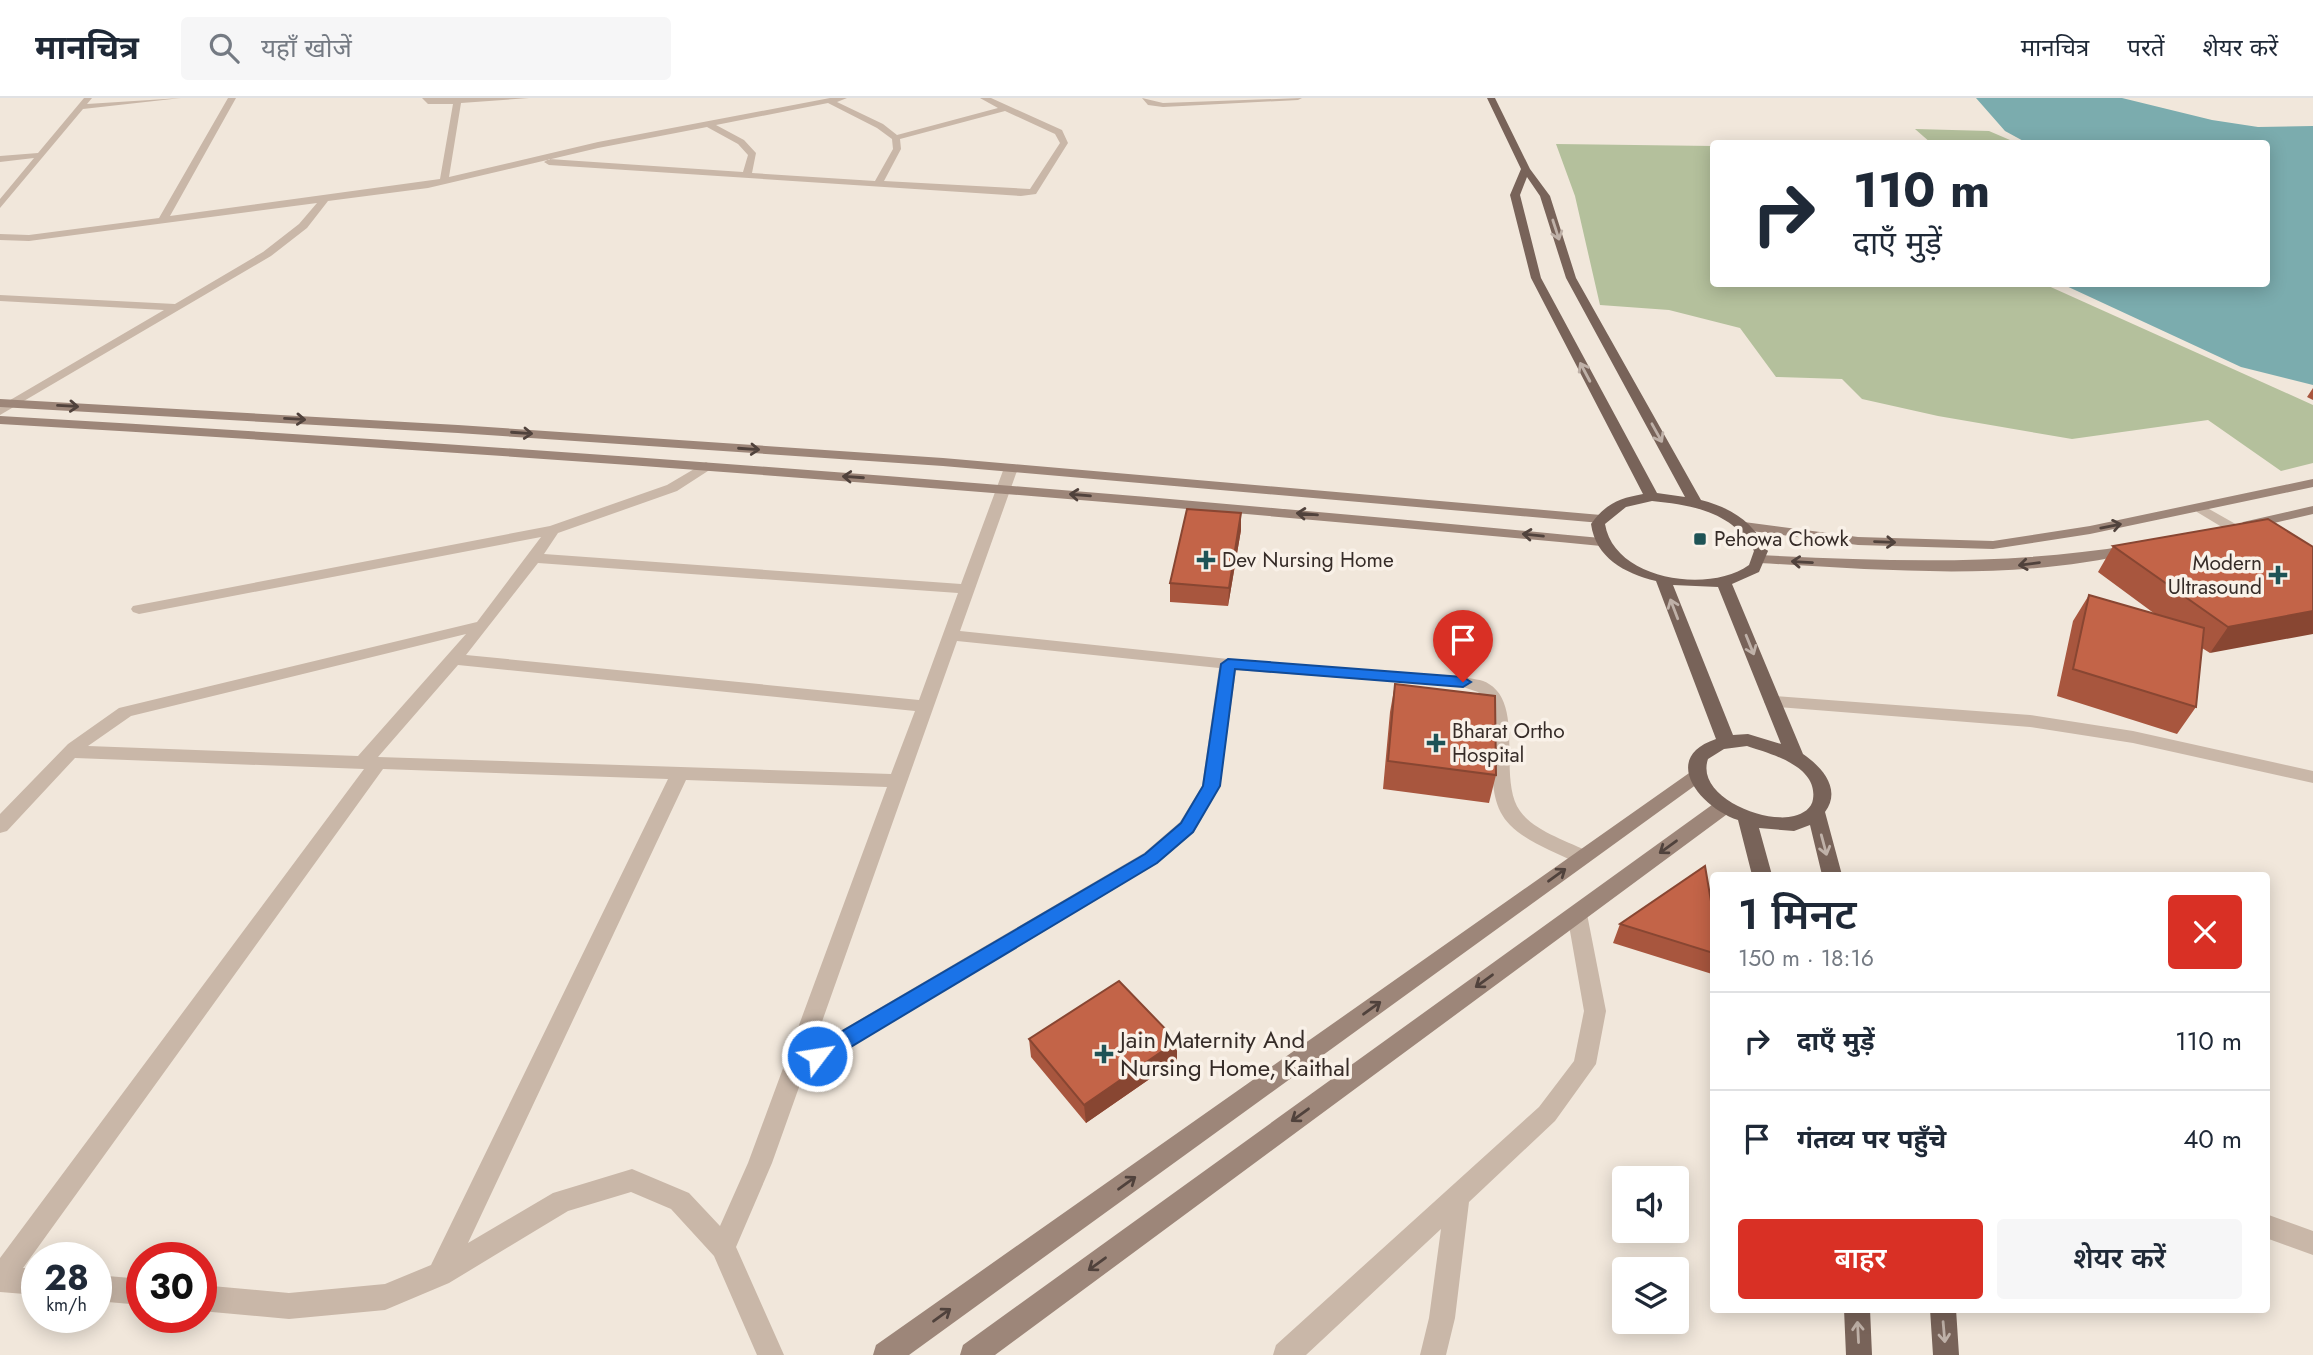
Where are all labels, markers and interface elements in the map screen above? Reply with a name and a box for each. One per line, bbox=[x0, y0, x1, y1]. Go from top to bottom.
search box bbox=[181, 17, 671, 80]
text: मानचित्र bbox=[35, 24, 139, 71]
icon: search bbox=[205, 29, 243, 67]
text: यहाँ खोजें bbox=[261, 29, 352, 67]
text: मानचित्र bbox=[2021, 30, 2089, 65]
text: परतें bbox=[2127, 30, 2164, 65]
text: शेयर करें bbox=[2202, 30, 2278, 65]
text: 110 m bbox=[1853, 155, 1990, 225]
icon: right bbox=[1738, 168, 1829, 259]
one-way arrow bbox=[1551, 218, 1563, 240]
text: दाएँ मुड़ें bbox=[1853, 220, 1942, 266]
one-way arrow bbox=[1578, 362, 1592, 383]
one-way arrow bbox=[56, 400, 79, 413]
one-way arrow bbox=[283, 413, 306, 426]
one-way arrow bbox=[1650, 422, 1664, 443]
one-way arrow bbox=[511, 427, 533, 440]
one-way arrow bbox=[738, 442, 761, 455]
one-way arrow bbox=[843, 470, 865, 483]
one-way arrow bbox=[1069, 488, 1092, 501]
one-way arrow bbox=[1296, 507, 1319, 520]
one-way arrow bbox=[2099, 519, 2122, 533]
place label: Pehowa Chowk bbox=[1714, 524, 1849, 554]
one-way arrow bbox=[1523, 528, 1545, 541]
marker: Pehowa Chowk bbox=[1692, 531, 1708, 547]
one-way arrow bbox=[1873, 535, 1896, 549]
place label: Dev Nursing Home bbox=[1222, 545, 1394, 575]
place label: Modern Ultrasound bbox=[2168, 548, 2262, 602]
marker: Dev Nursing Home bbox=[1196, 550, 1216, 570]
one-way arrow bbox=[1791, 555, 1814, 568]
one-way arrow bbox=[2019, 557, 2041, 570]
marker: Modern Ultrasound bbox=[2268, 565, 2288, 585]
one-way arrow bbox=[1667, 599, 1679, 621]
pin bbox=[1433, 610, 1493, 682]
icon: arrive bbox=[1444, 621, 1482, 659]
one-way arrow bbox=[1744, 634, 1757, 656]
place label: Bharat Ortho Hospital bbox=[1452, 716, 1565, 770]
marker: Bharat Ortho Hospital bbox=[1426, 733, 1446, 753]
one-way arrow bbox=[1819, 834, 1832, 856]
one-way arrow bbox=[1659, 840, 1678, 854]
one-way arrow bbox=[1547, 868, 1566, 883]
text: 1 मिनट bbox=[1738, 884, 1856, 945]
button: close bbox=[2168, 895, 2242, 969]
text: 150 m · 18:16 bbox=[1738, 941, 1874, 975]
one-way arrow bbox=[1475, 974, 1494, 988]
one-way arrow bbox=[1362, 1001, 1381, 1015]
position arrow bbox=[780, 1019, 854, 1093]
place label: Jain Maternity And Nursing Home, Kaithal bbox=[1117, 1022, 1350, 1085]
icon: right bbox=[1738, 1022, 1776, 1060]
text: दाएँ मुड़ें bbox=[1797, 1022, 1875, 1060]
text: 110 m bbox=[2175, 1022, 2242, 1060]
marker: Jain Maternity And Nursing Home, Kaithal bbox=[1094, 1044, 1114, 1064]
one-way arrow bbox=[1291, 1107, 1310, 1122]
icon: arrive bbox=[1738, 1120, 1776, 1158]
text: गंतव्य पर पहुँचे bbox=[1797, 1120, 1946, 1158]
text: 40 m bbox=[2183, 1120, 2242, 1158]
map controls bbox=[1612, 1166, 1689, 1334]
button: sound bbox=[1612, 1166, 1689, 1243]
one-way arrow bbox=[1117, 1176, 1136, 1190]
button: बाहर bbox=[1738, 1219, 1983, 1299]
button: शेयर करें bbox=[1997, 1219, 2242, 1299]
speed limit sign: 30 bbox=[126, 1242, 217, 1333]
text: 28 bbox=[44, 1253, 89, 1303]
one-way arrow bbox=[1088, 1257, 1107, 1271]
button: layers bbox=[1612, 1257, 1689, 1334]
text: km/h bbox=[46, 1292, 87, 1318]
one-way arrow bbox=[932, 1308, 951, 1322]
one-way arrow bbox=[1938, 1320, 1951, 1343]
one-way arrow bbox=[1851, 1321, 1864, 1344]

